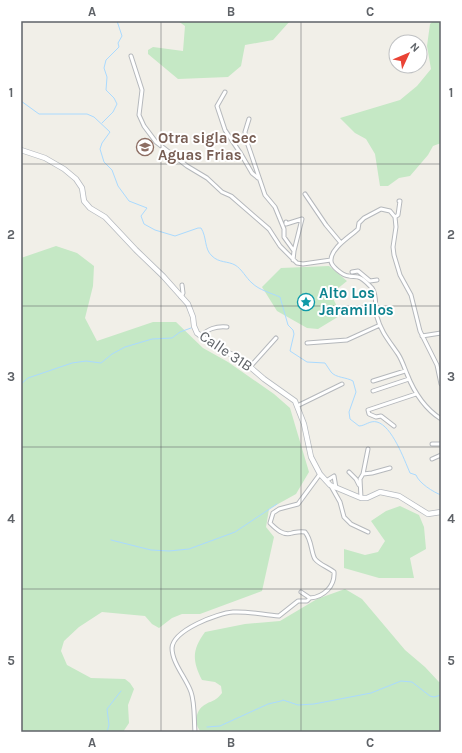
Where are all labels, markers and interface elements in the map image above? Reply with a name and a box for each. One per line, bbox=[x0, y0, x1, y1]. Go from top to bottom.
text: A bbox=[88, 4, 96, 19]
text: B bbox=[227, 4, 235, 19]
text: C bbox=[366, 4, 374, 19]
north arrow bbox=[388, 34, 428, 74]
text: N bbox=[407, 40, 422, 55]
text: 1 bbox=[9, 85, 13, 100]
text: 1 bbox=[449, 85, 453, 100]
place label: Otra sigla Sec Aguas Frias bbox=[158, 129, 257, 164]
school or university icon: Otra sigla Sec Aguas Frias bbox=[135, 137, 155, 157]
text: 2 bbox=[7, 227, 15, 242]
text: 2 bbox=[447, 227, 455, 242]
place label: Alto Los Jaramillos bbox=[319, 284, 394, 319]
place icon: Alto Los Jaramillos bbox=[296, 292, 316, 312]
street label: Calle 31B bbox=[196, 327, 256, 375]
text: 3 bbox=[7, 369, 15, 384]
text: 3 bbox=[447, 369, 455, 384]
text: 4 bbox=[7, 511, 15, 526]
text: 4 bbox=[447, 511, 455, 526]
text: 5 bbox=[7, 653, 15, 668]
text: 5 bbox=[447, 653, 455, 668]
text: A bbox=[88, 735, 96, 750]
text: B bbox=[227, 735, 235, 750]
text: C bbox=[366, 735, 374, 750]

